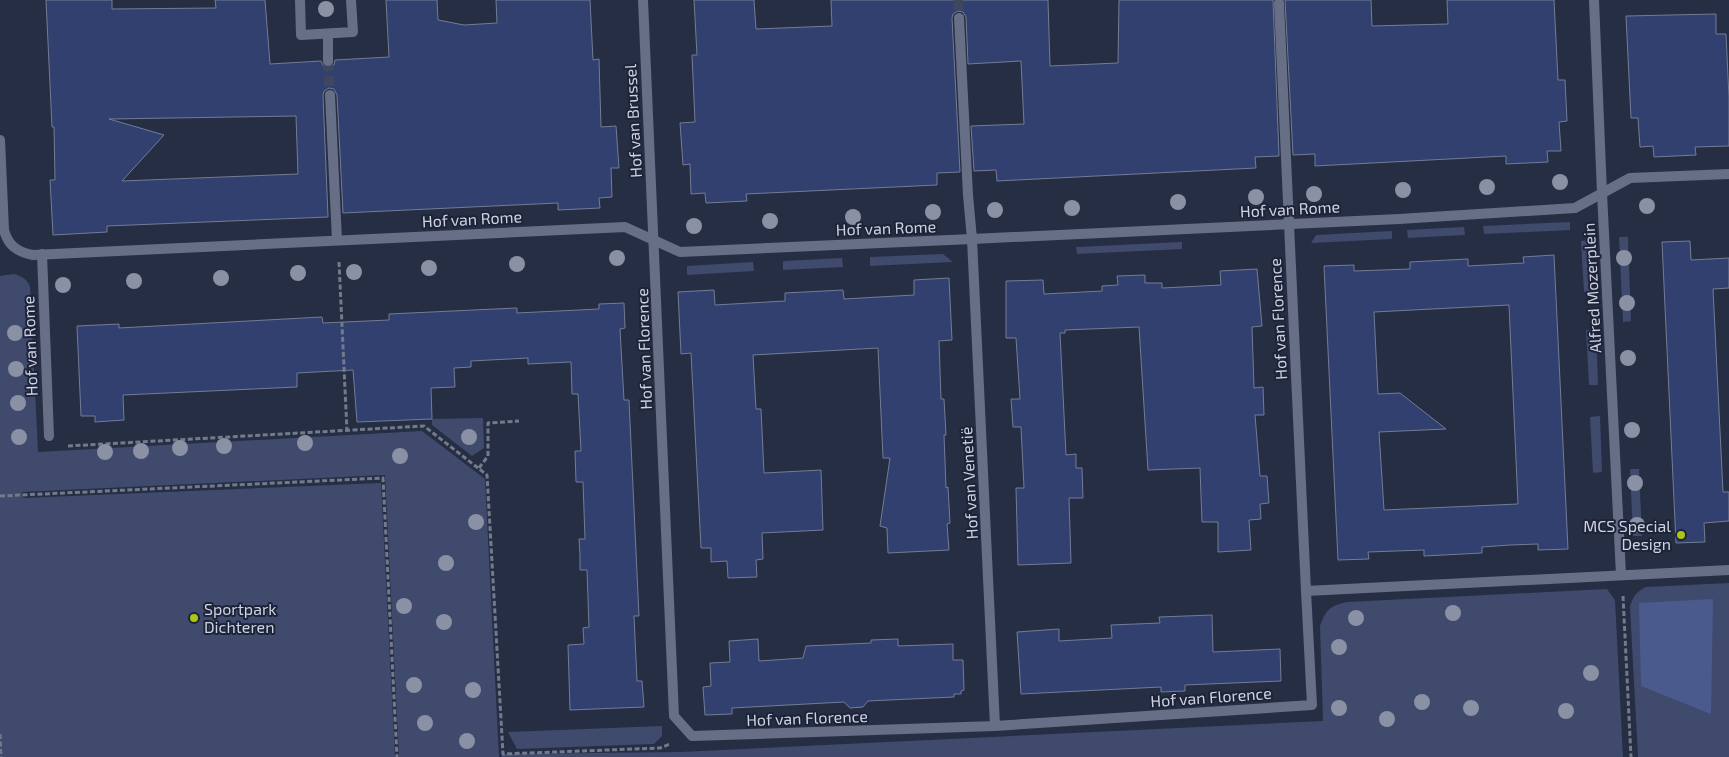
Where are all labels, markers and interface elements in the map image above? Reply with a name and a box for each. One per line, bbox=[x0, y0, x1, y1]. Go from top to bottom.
street label: Hof van Brussel bbox=[620, 63, 645, 178]
street label: Hof van Rome bbox=[1239, 196, 1341, 221]
street label: Hof van Rome bbox=[421, 206, 523, 231]
street label: Hof van Rome bbox=[836, 216, 936, 239]
street label: Alfred Mozerplein bbox=[1579, 222, 1604, 354]
street label: Hof van Florence bbox=[1265, 258, 1290, 380]
street label: Hof van Florence bbox=[632, 288, 655, 410]
street label: Hof van Rome bbox=[18, 296, 41, 396]
street label: Hof van Venetië bbox=[956, 426, 981, 540]
place label: MCS Special Design bbox=[1583, 516, 1671, 553]
marker: MCS Special Design bbox=[1675, 529, 1687, 541]
place label: Sportpark Dichteren bbox=[204, 599, 276, 636]
marker: Sportpark Dichteren bbox=[188, 612, 200, 624]
street label: Hof van Florence bbox=[1150, 683, 1272, 710]
street label: Hof van Florence bbox=[746, 706, 868, 729]

